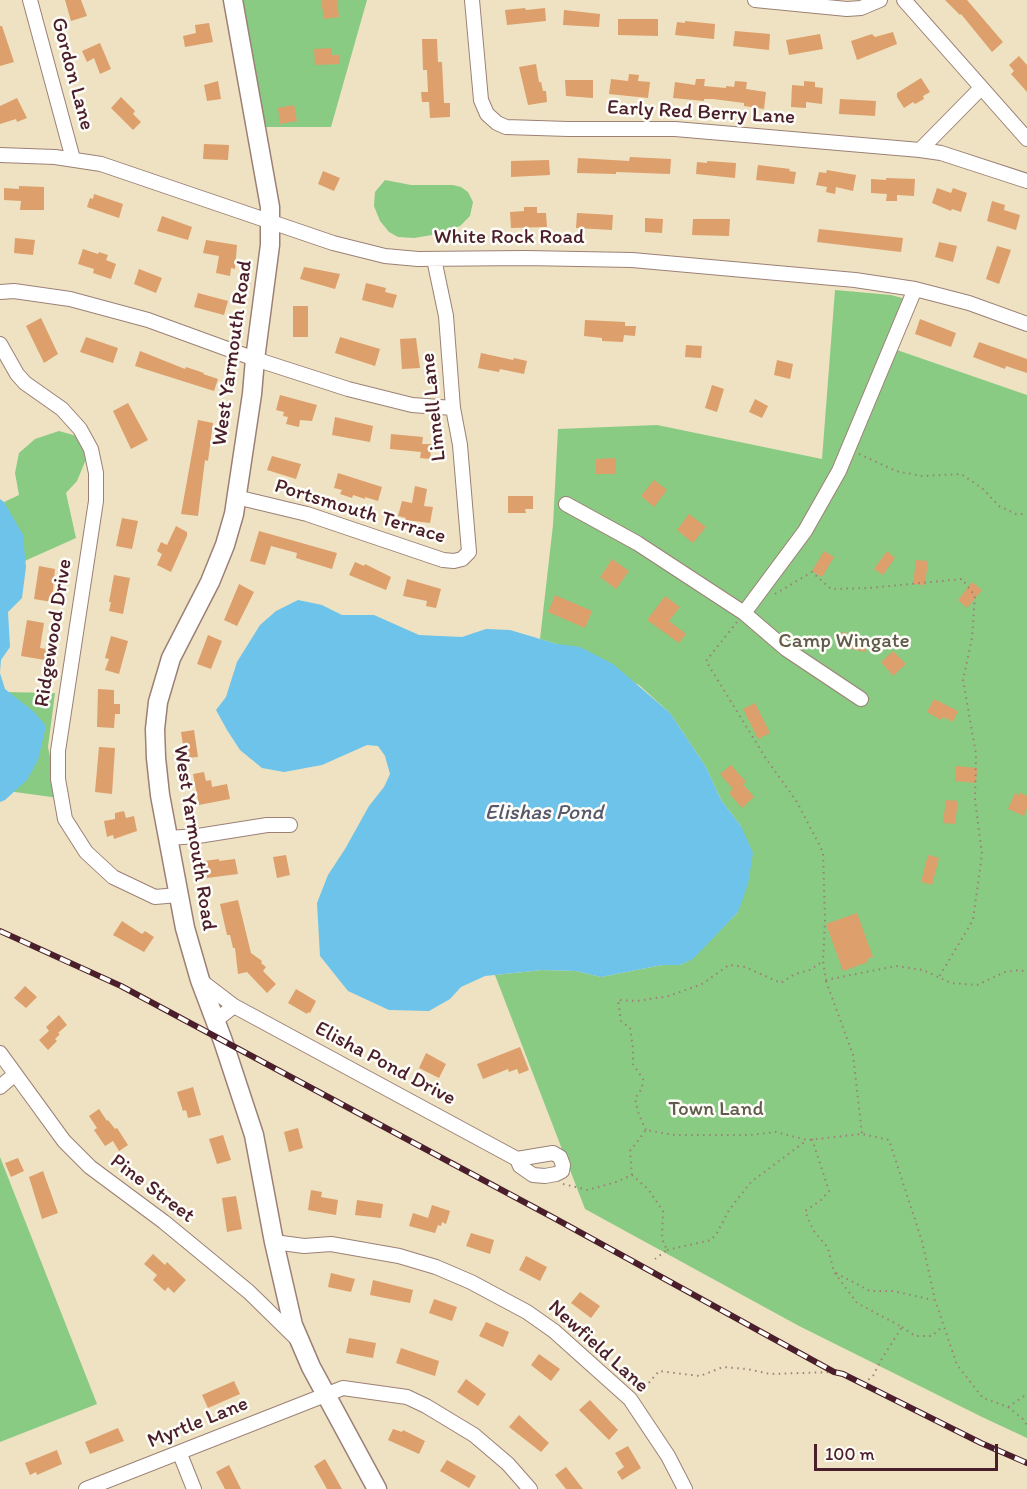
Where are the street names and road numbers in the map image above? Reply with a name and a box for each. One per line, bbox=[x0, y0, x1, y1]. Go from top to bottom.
street label: Gordon Lane bbox=[45, 15, 99, 133]
street label: Early Red Berry Lane bbox=[606, 95, 796, 131]
street label: White Rock Road bbox=[433, 225, 585, 251]
street label: West Yarmouth Road bbox=[207, 258, 259, 448]
street label: Linnell Lane bbox=[416, 351, 452, 463]
street label: Portsmouth Terrace bbox=[271, 474, 449, 550]
street label: Ridgewood Drive bbox=[30, 557, 78, 709]
street label: West Yarmouth Road bbox=[167, 743, 221, 933]
street label: Elisha Pond Drive bbox=[310, 1016, 460, 1112]
street label: Pine Street bbox=[105, 1149, 199, 1229]
street label: Newfield Lane bbox=[542, 1295, 654, 1399]
street label: Myrtle Lane bbox=[144, 1391, 252, 1455]

